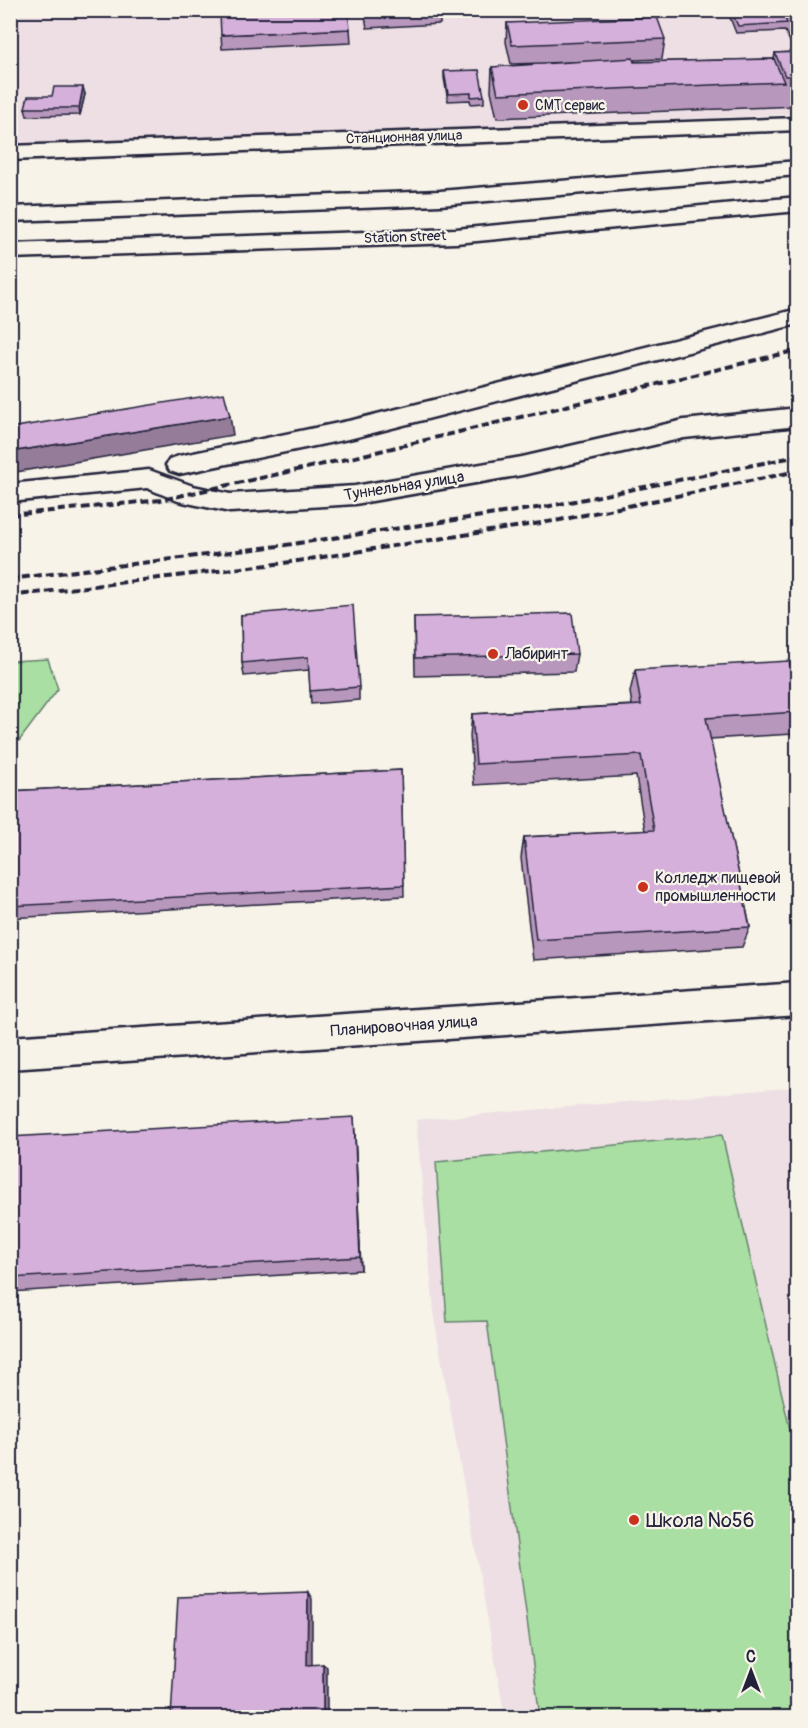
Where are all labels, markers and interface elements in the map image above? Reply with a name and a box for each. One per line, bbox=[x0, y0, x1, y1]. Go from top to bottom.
place label: СМТ сервис bbox=[535, 97, 605, 114]
marker: СМТ сервис bbox=[516, 98, 530, 112]
street label: Станционная улица bbox=[345, 126, 463, 148]
street label: Station street bbox=[364, 227, 447, 247]
street label: Туннельная улица bbox=[342, 467, 466, 505]
place label: Лабиринт bbox=[504, 644, 569, 664]
marker: Лабиринт bbox=[486, 647, 500, 661]
place label: Колледж пищевой промышленности bbox=[655, 868, 781, 906]
marker: Колледж пищевой промышленности bbox=[636, 880, 650, 894]
street label: Планировочная улица bbox=[330, 1011, 478, 1041]
place label: Школа №56 bbox=[646, 1508, 754, 1533]
marker: Школа №56 bbox=[627, 1513, 641, 1527]
north arrow bbox=[721, 1641, 781, 1701]
text: С bbox=[746, 1647, 756, 1667]

